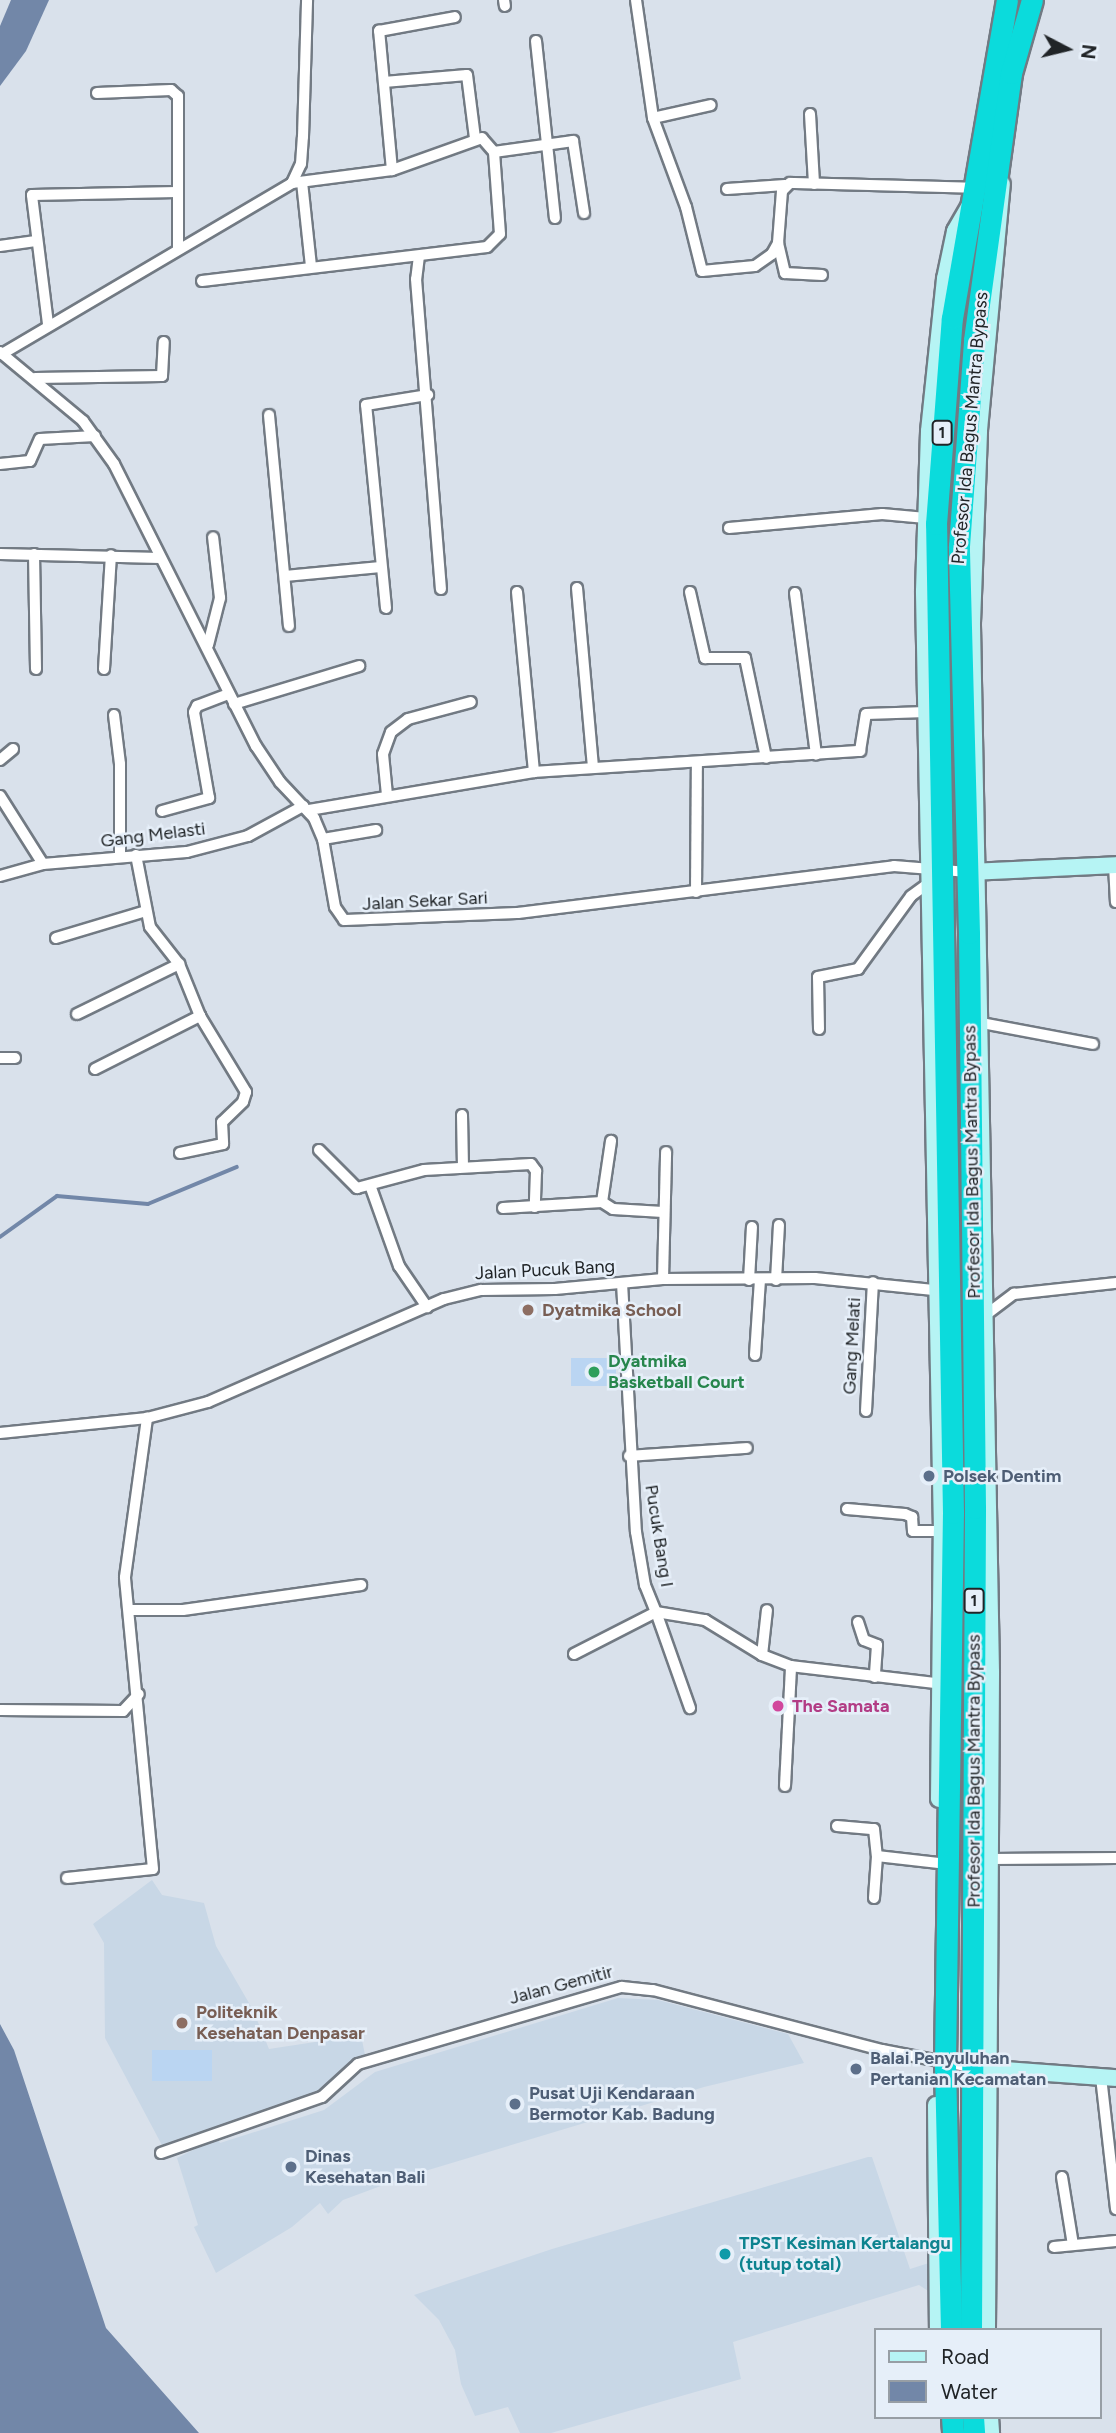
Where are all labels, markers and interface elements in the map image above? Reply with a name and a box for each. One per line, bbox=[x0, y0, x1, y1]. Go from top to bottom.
north arrow bbox=[1032, 14, 1102, 84]
text: N bbox=[1076, 43, 1101, 60]
street label: Profesor Ida Bagus Mantra Bypass bbox=[947, 291, 993, 565]
road number: 1 bbox=[932, 420, 953, 446]
street label: Gang Melasti bbox=[99, 818, 207, 852]
street label: Jalan Sekar Sari bbox=[362, 887, 488, 915]
street label: Profesor Ida Bagus Mantra Bypass bbox=[959, 1025, 985, 1299]
street label: Jalan Pucuk Bang bbox=[474, 1256, 616, 1284]
street label: Gang Melati bbox=[839, 1297, 865, 1395]
place label: Dyatmika School bbox=[542, 1299, 681, 1321]
marker: Dyatmika School bbox=[520, 1302, 536, 1318]
place label: Dyatmika Basketball Court bbox=[608, 1351, 745, 1394]
marker: Dyatmika Basketball Court bbox=[586, 1364, 602, 1380]
place label: Polsek Dentim bbox=[943, 1465, 1061, 1487]
marker: Polsek Dentim bbox=[921, 1468, 937, 1484]
street label: Pucuk Bang I bbox=[640, 1483, 678, 1589]
road number: 1 bbox=[964, 1588, 984, 1614]
street label: Profesor Ida Bagus Mantra Bypass bbox=[963, 1634, 985, 1908]
place label: The Samata bbox=[792, 1695, 890, 1717]
marker: The Samata bbox=[770, 1698, 786, 1714]
street label: Jalan Gemitir bbox=[507, 1961, 615, 2009]
place label: Politeknik Kesehatan Denpasar bbox=[196, 2002, 365, 2044]
marker: Politeknik Kesehatan Denpasar bbox=[174, 2015, 190, 2031]
place label: Balai Penyuluhan Pertanian Kecamatan bbox=[870, 2048, 1046, 2090]
marker: Balai Penyuluhan Pertanian Kecamatan bbox=[848, 2061, 864, 2077]
place label: Pusat Uji Kendaraan Bermotor Kab. Badung bbox=[529, 2083, 715, 2126]
marker: Pusat Uji Kendaraan Bermotor Kab. Badung bbox=[507, 2096, 523, 2112]
place label: Dinas Kesehatan Bali bbox=[305, 2146, 426, 2188]
marker: Dinas Kesehatan Bali bbox=[283, 2159, 299, 2175]
place label: TPST Kesiman Kertalangu (tutup total) bbox=[739, 2233, 951, 2276]
marker: TPST Kesiman Kertalangu (tutup total) bbox=[717, 2246, 733, 2262]
legend bbox=[874, 2328, 1102, 2419]
text: Road bbox=[941, 2344, 989, 2369]
text: Water bbox=[941, 2379, 997, 2404]

